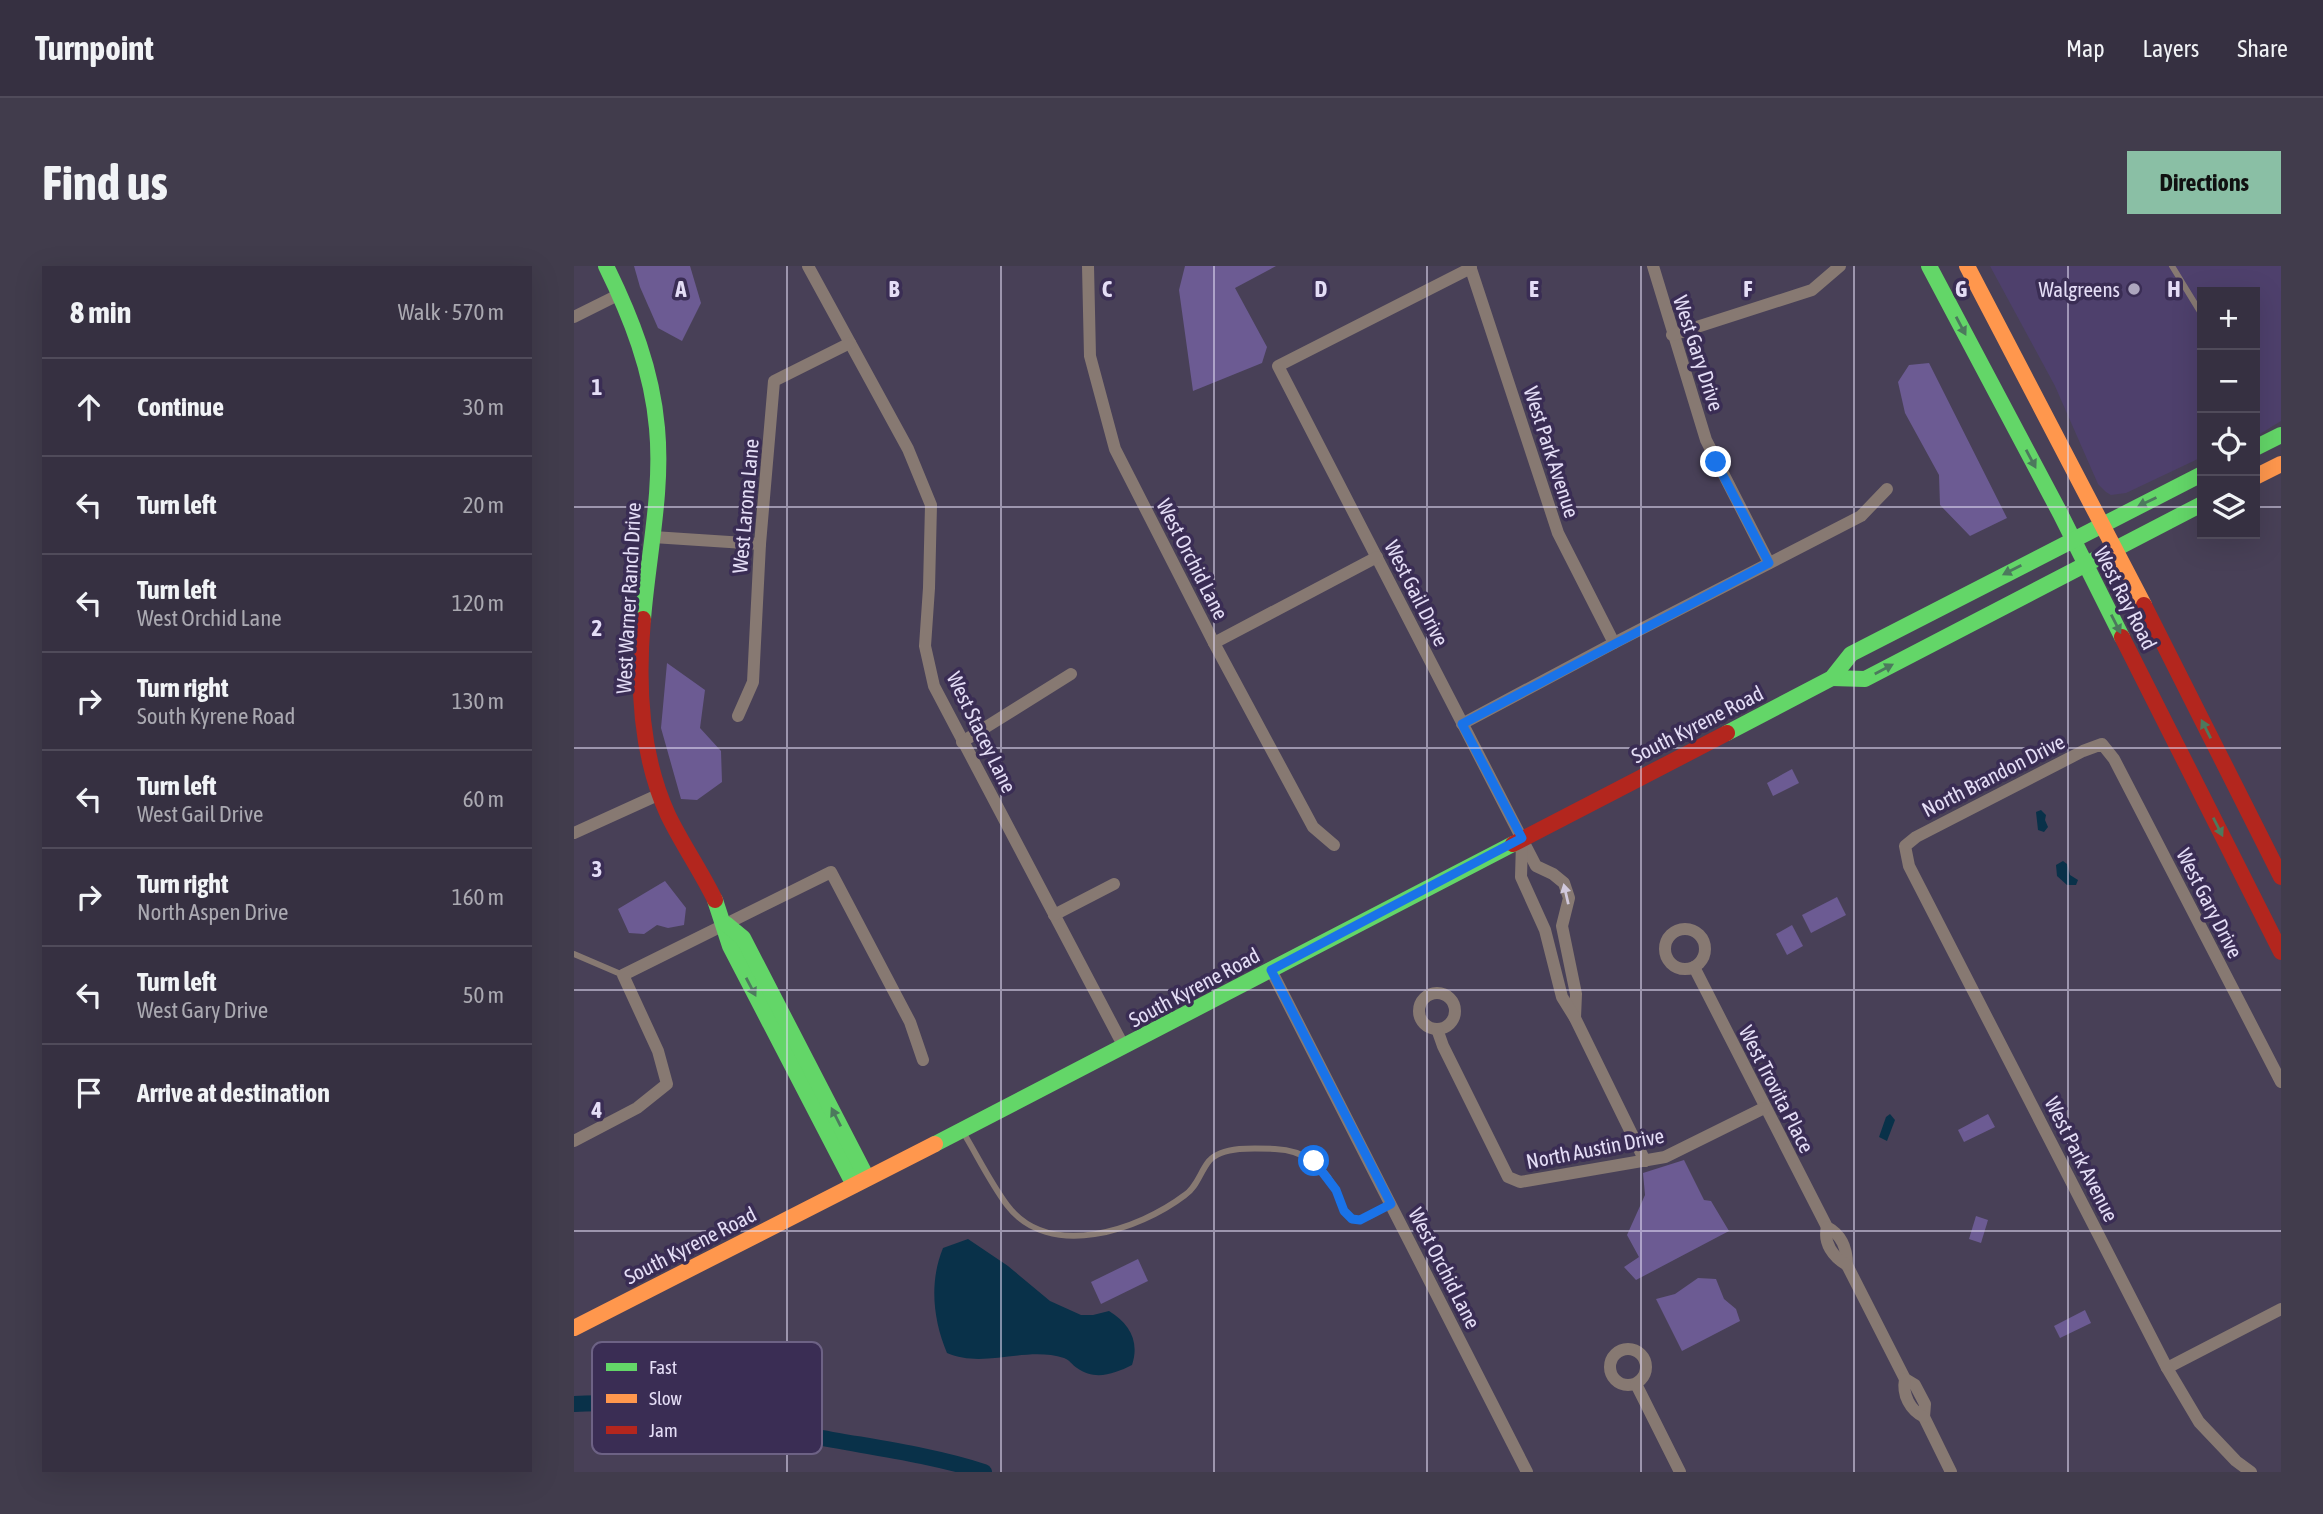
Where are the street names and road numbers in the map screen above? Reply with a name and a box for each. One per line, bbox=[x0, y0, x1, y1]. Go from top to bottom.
street label: West Gary Drive bbox=[1669, 292, 1729, 414]
street label: West Park Avenue bbox=[1519, 383, 1585, 521]
street label: West Larona Lane bbox=[727, 438, 763, 574]
street label: West Orchid Lane bbox=[1152, 495, 1234, 623]
street label: West Warner Ranch Drive bbox=[611, 502, 645, 694]
street label: West Gail Drive bbox=[1380, 536, 1454, 650]
street label: West Ray Road bbox=[2090, 542, 2162, 654]
street label: West Stacey Lane bbox=[942, 668, 1022, 796]
street label: South Kyrene Road bbox=[1627, 680, 1767, 768]
street label: North Brandon Drive bbox=[1918, 729, 2068, 821]
street label: West Gary Drive bbox=[2172, 844, 2248, 962]
street label: South Kyrene Road bbox=[1124, 942, 1264, 1032]
street label: West Trovita Place bbox=[1735, 1021, 1819, 1157]
street label: West Park Avenue bbox=[2040, 1093, 2124, 1225]
street label: North Austin Drive bbox=[1524, 1123, 1666, 1173]
street label: South Kyrene Road bbox=[620, 1201, 760, 1289]
street label: West Orchid Lane bbox=[1404, 1204, 1486, 1332]

